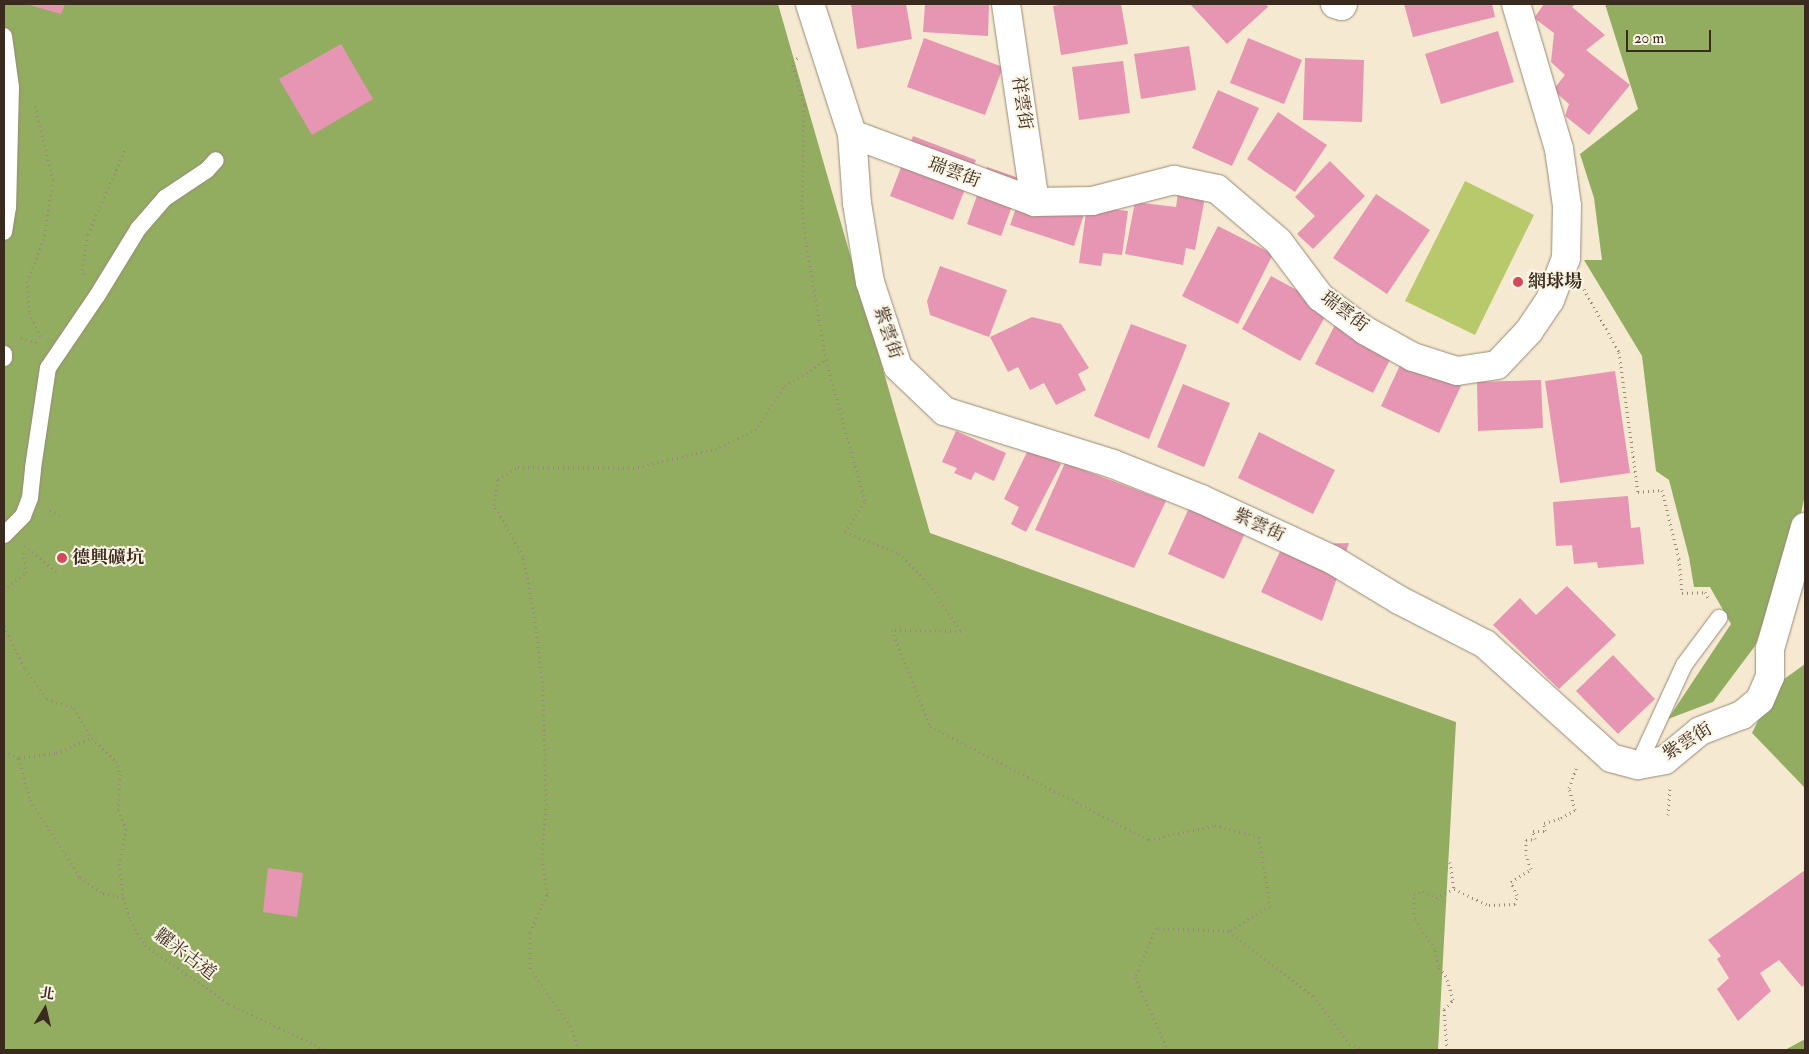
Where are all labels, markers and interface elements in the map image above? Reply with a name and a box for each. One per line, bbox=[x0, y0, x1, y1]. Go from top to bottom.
scale bar bbox=[1629, 20, 1714, 52]
text: 20 m bbox=[1634, 29, 1664, 48]
street label: 祥雲街 bbox=[1007, 75, 1035, 131]
street label: 瑞雲街 bbox=[925, 153, 983, 193]
place label: 網球場 bbox=[1528, 271, 1582, 293]
marker: 網球場 bbox=[1512, 276, 1524, 288]
street label: 瑞雲街 bbox=[1316, 287, 1372, 337]
street label: 紫雲街 bbox=[868, 304, 906, 362]
street label: 紫雲街 bbox=[1230, 505, 1288, 547]
place label: 德興礦坑 bbox=[72, 547, 144, 569]
marker: 德興礦坑 bbox=[56, 552, 68, 564]
street label: 紫雲街 bbox=[1659, 719, 1717, 765]
street label: 糶米古道 bbox=[150, 925, 220, 985]
north arrow bbox=[20, 984, 70, 1034]
text: 北 bbox=[39, 984, 56, 1003]

